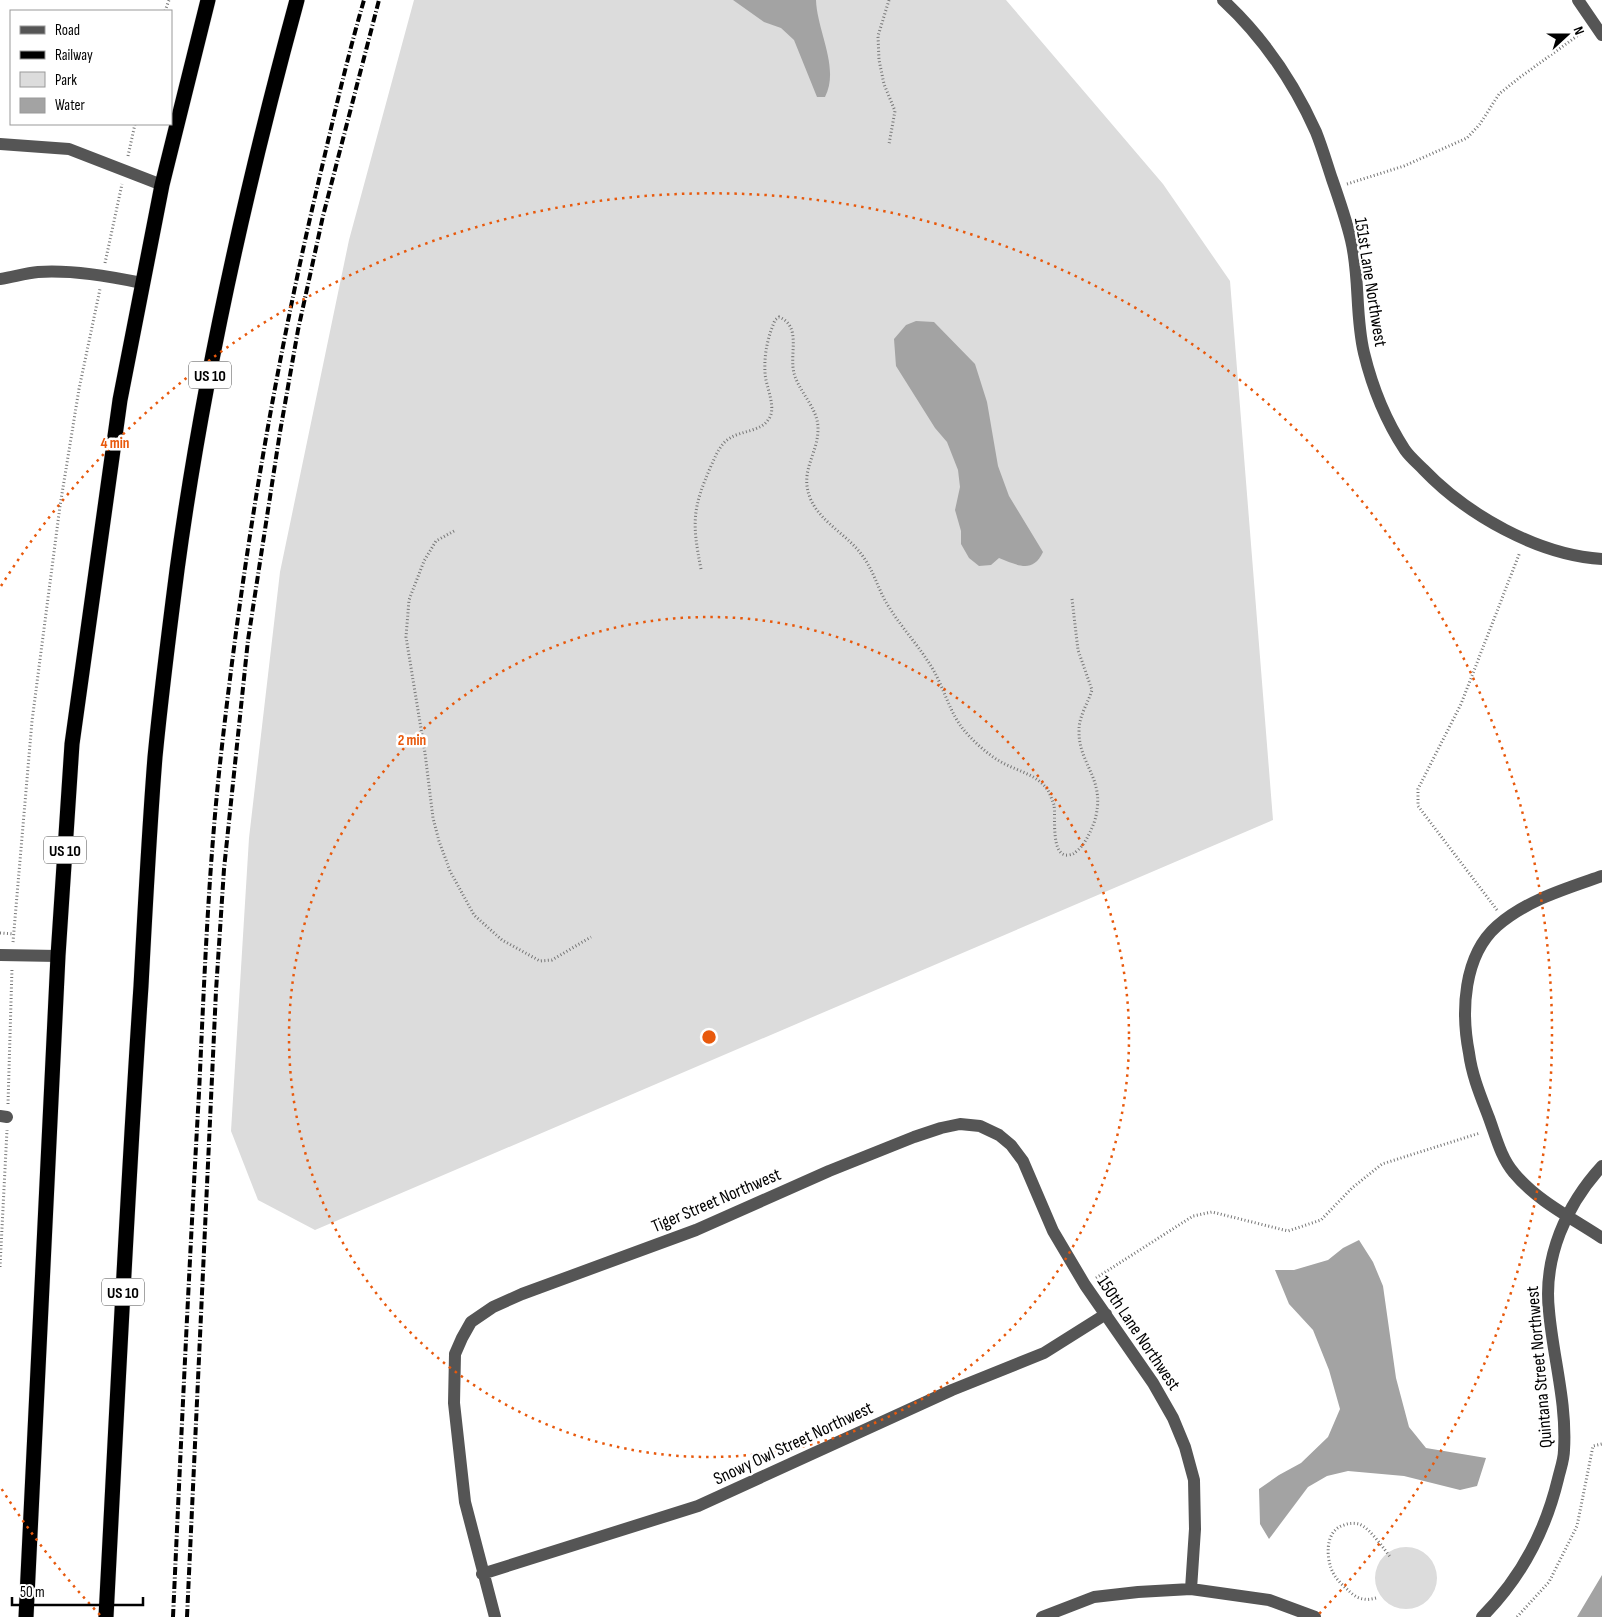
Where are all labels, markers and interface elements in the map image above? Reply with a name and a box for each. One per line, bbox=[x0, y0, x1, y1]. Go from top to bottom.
legend bbox=[10, 10, 172, 125]
north arrow bbox=[1542, 10, 1592, 60]
text: Road bbox=[55, 21, 80, 40]
text: N bbox=[1569, 24, 1588, 37]
text: Railway bbox=[55, 46, 93, 65]
text: Park bbox=[55, 71, 77, 90]
text: Water bbox=[55, 96, 86, 115]
street label: 151st Lane Northwest bbox=[1350, 216, 1391, 349]
road number: US 10 bbox=[189, 362, 231, 388]
text: 4 min bbox=[101, 434, 129, 453]
text: 2 min bbox=[398, 731, 426, 750]
road number: US 10 bbox=[44, 836, 86, 864]
centre of rings bbox=[700, 1028, 718, 1046]
street label: Tiger Street Northwest bbox=[648, 1164, 784, 1237]
street label: 150th Lane Northwest bbox=[1093, 1272, 1185, 1395]
road number: US 10 bbox=[102, 1278, 144, 1305]
street label: Quintana Street Northwest bbox=[1522, 1285, 1557, 1449]
street label: Snowy Owl Street Northwest bbox=[710, 1397, 877, 1490]
scale bar bbox=[12, 1574, 144, 1606]
text: 50 m bbox=[20, 1583, 45, 1602]

